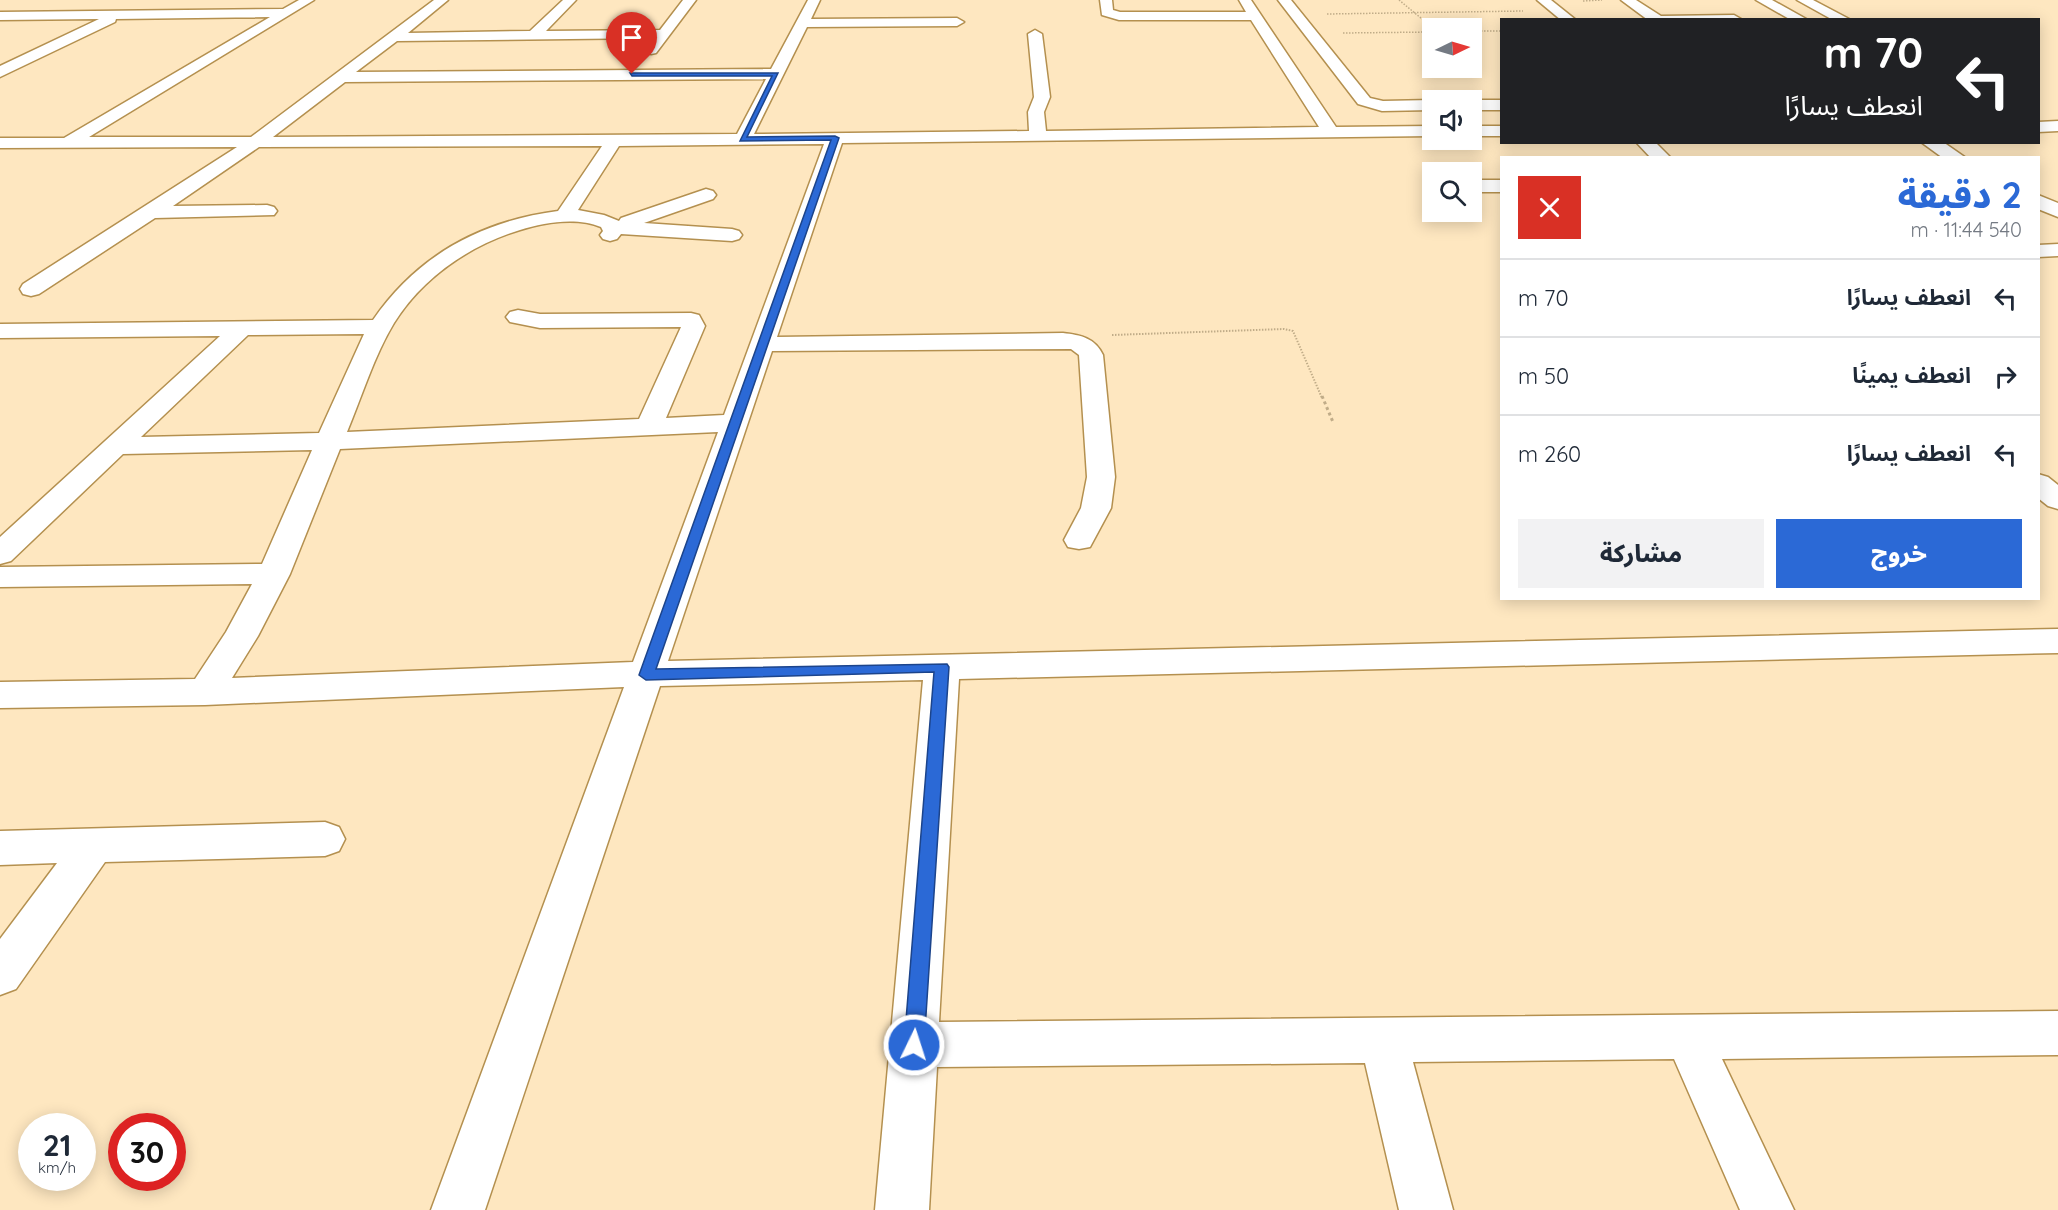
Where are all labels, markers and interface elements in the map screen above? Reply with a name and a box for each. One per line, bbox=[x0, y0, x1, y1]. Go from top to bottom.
pin bbox=[606, 12, 657, 74]
north arrow bbox=[1422, 18, 1482, 78]
map controls bbox=[1422, 18, 1482, 222]
icon: arrive bbox=[615, 21, 648, 54]
text: 70 m bbox=[1824, 26, 1923, 79]
icon: left bbox=[1944, 42, 2022, 120]
text: انعطف يسارًا bbox=[1785, 88, 1923, 122]
button: sound bbox=[1422, 90, 1482, 150]
button: search bbox=[1422, 162, 1482, 222]
text: 2 دقيقة bbox=[1897, 172, 2022, 217]
button: close bbox=[1518, 176, 1581, 239]
text: 540 m · 11:44 bbox=[1911, 217, 2022, 242]
icon: left bbox=[1989, 282, 2022, 315]
text: انعطف يسارًا bbox=[1847, 283, 1971, 311]
text: 70 m bbox=[1518, 284, 1568, 312]
icon: right bbox=[1989, 360, 2022, 393]
text: انعطف يمينًا bbox=[1852, 361, 1971, 389]
text: 50 m bbox=[1518, 362, 1569, 390]
icon: left bbox=[1989, 438, 2022, 471]
text: انعطف يسارًا bbox=[1847, 439, 1971, 467]
text: 260 m bbox=[1518, 440, 1581, 468]
button: مشاركة bbox=[1518, 519, 1764, 588]
button: خروج bbox=[1776, 519, 2022, 588]
position arrow bbox=[882, 1013, 946, 1077]
speed limit sign: 30 bbox=[108, 1113, 186, 1191]
text: 21 bbox=[43, 1126, 71, 1164]
text: km/h bbox=[38, 1158, 76, 1177]

